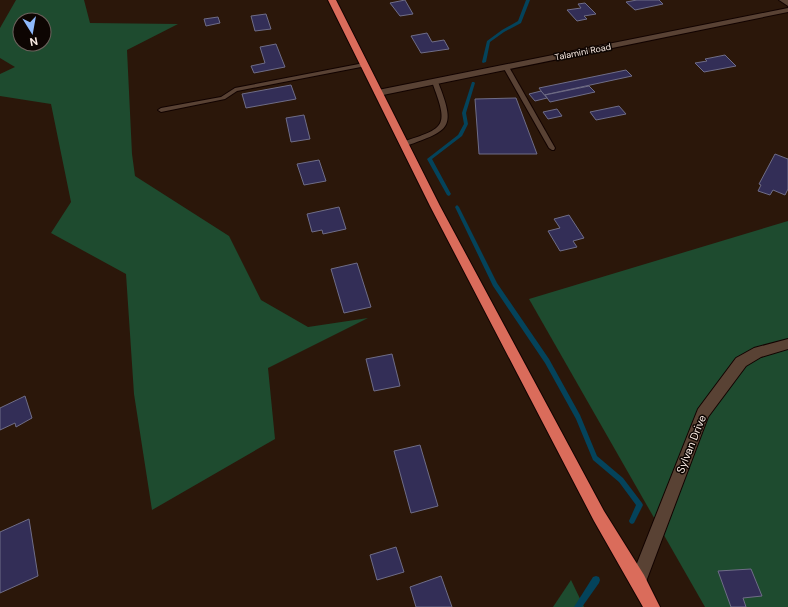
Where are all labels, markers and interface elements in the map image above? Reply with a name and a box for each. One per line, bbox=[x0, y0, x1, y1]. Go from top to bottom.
north arrow bbox=[12, 12, 52, 52]
text: N bbox=[29, 34, 39, 49]
street label: Talamini Road bbox=[554, 41, 612, 63]
street label: Sylvan Drive bbox=[673, 413, 709, 475]

